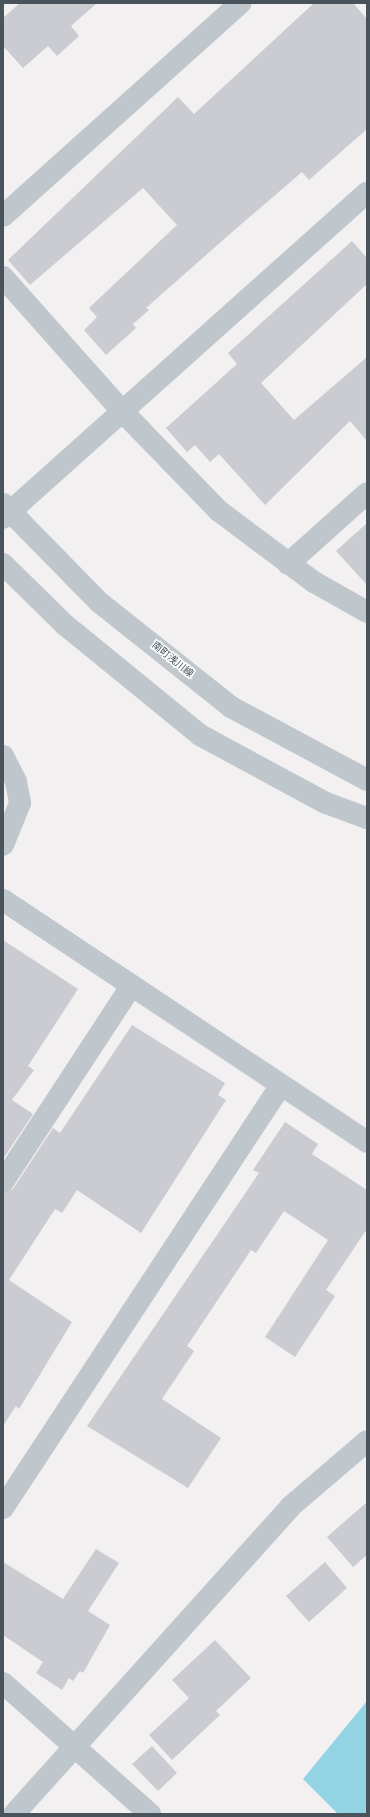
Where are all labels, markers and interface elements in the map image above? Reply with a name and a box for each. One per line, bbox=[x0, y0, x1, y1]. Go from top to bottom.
street label: 南町浅川線 bbox=[149, 640, 195, 680]

